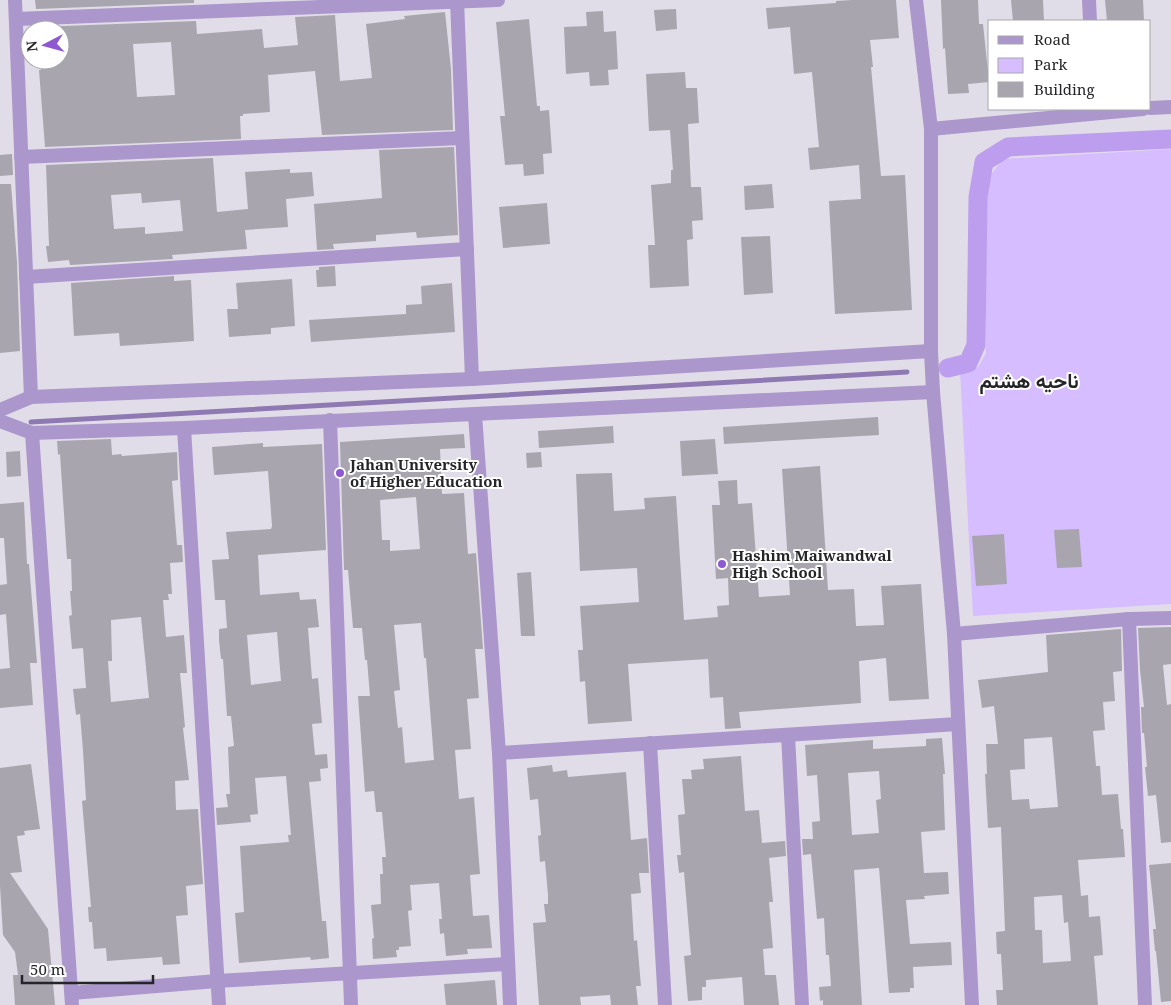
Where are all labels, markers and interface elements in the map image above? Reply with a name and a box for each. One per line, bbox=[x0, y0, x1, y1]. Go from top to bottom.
north arrow bbox=[20, 20, 70, 70]
legend bbox=[988, 20, 1151, 110]
text: Road bbox=[1034, 29, 1070, 49]
text: N bbox=[22, 40, 42, 53]
text: Park bbox=[1034, 54, 1068, 74]
text: Building bbox=[1034, 79, 1095, 99]
district label: ناحیه هشتم bbox=[979, 367, 1079, 394]
place label: Jahan University of Higher Education bbox=[349, 454, 503, 491]
marker: Jahan University of Higher Education bbox=[334, 467, 346, 479]
place label: Hashim Maiwandwal High School bbox=[732, 545, 892, 582]
marker: Hashim Maiwandwal High School bbox=[716, 558, 728, 570]
scale bar bbox=[22, 952, 154, 984]
text: 50 m bbox=[30, 959, 65, 979]

